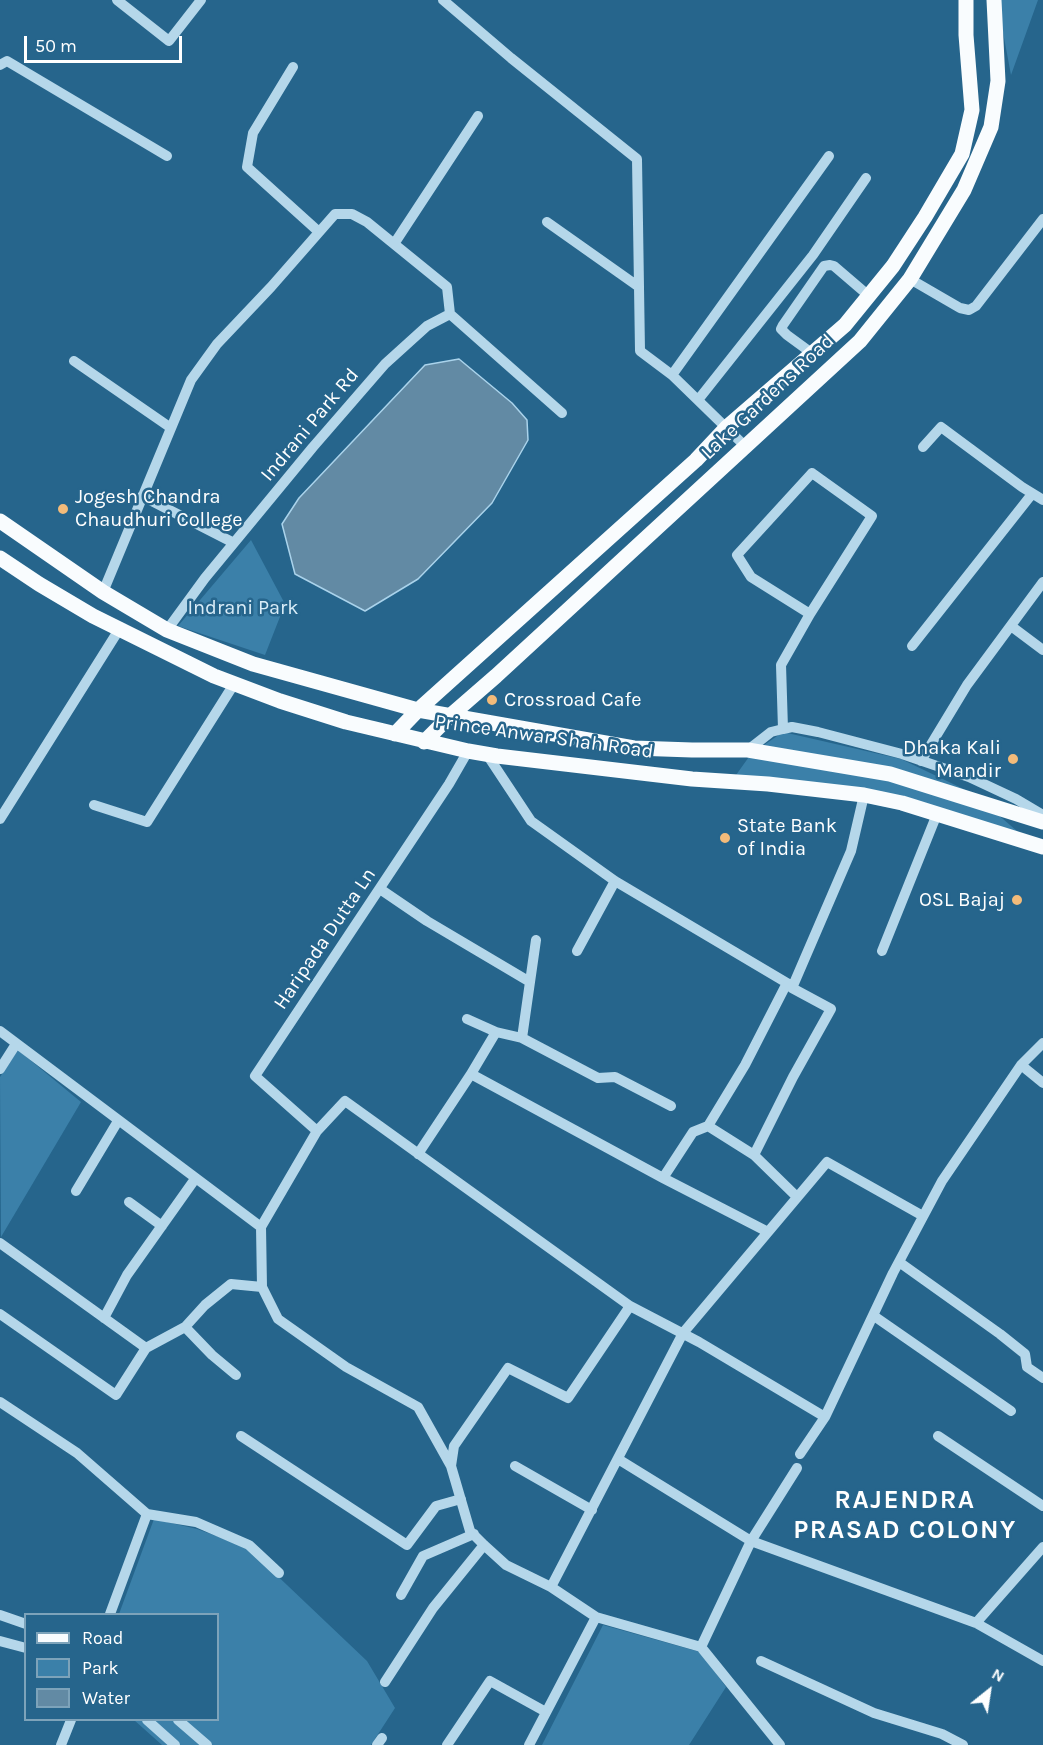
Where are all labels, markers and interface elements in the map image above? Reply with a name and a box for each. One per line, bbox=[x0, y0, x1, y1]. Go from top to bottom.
scale bar bbox=[27, 24, 184, 62]
text: 50 m bbox=[35, 35, 77, 57]
street label: Lake Gardens Road bbox=[696, 329, 840, 465]
street label: Indrani Park Rd bbox=[256, 364, 364, 486]
place label: Jogesh Chandra Chaudhuri College bbox=[75, 485, 243, 532]
marker: Jogesh Chandra Chaudhuri College bbox=[56, 502, 70, 516]
park label: Indrani Park bbox=[187, 596, 299, 620]
place label: Crossroad Cafe bbox=[504, 688, 642, 712]
marker: Crossroad Cafe bbox=[485, 693, 499, 707]
street label: Prince Anwar Shah Road bbox=[433, 710, 655, 764]
place label: Dhaka Kali Mandir bbox=[903, 736, 1001, 783]
marker: Dhaka Kali Mandir bbox=[1006, 752, 1020, 766]
place label: State Bank of India bbox=[737, 814, 837, 861]
marker: State Bank of India bbox=[718, 831, 732, 845]
street label: Haripada Dutta Ln bbox=[269, 864, 381, 1014]
place label: OSL Bajaj bbox=[919, 888, 1005, 912]
marker: OSL Bajaj bbox=[1010, 893, 1024, 907]
district label: RAJENDRA PRASAD COLONY bbox=[793, 1485, 1017, 1546]
legend bbox=[24, 1613, 219, 1721]
text: Road bbox=[82, 1627, 123, 1649]
text: Park bbox=[82, 1657, 119, 1679]
north arrow bbox=[959, 1661, 1019, 1721]
text: N bbox=[989, 1664, 1008, 1686]
text: Water bbox=[82, 1687, 130, 1709]

